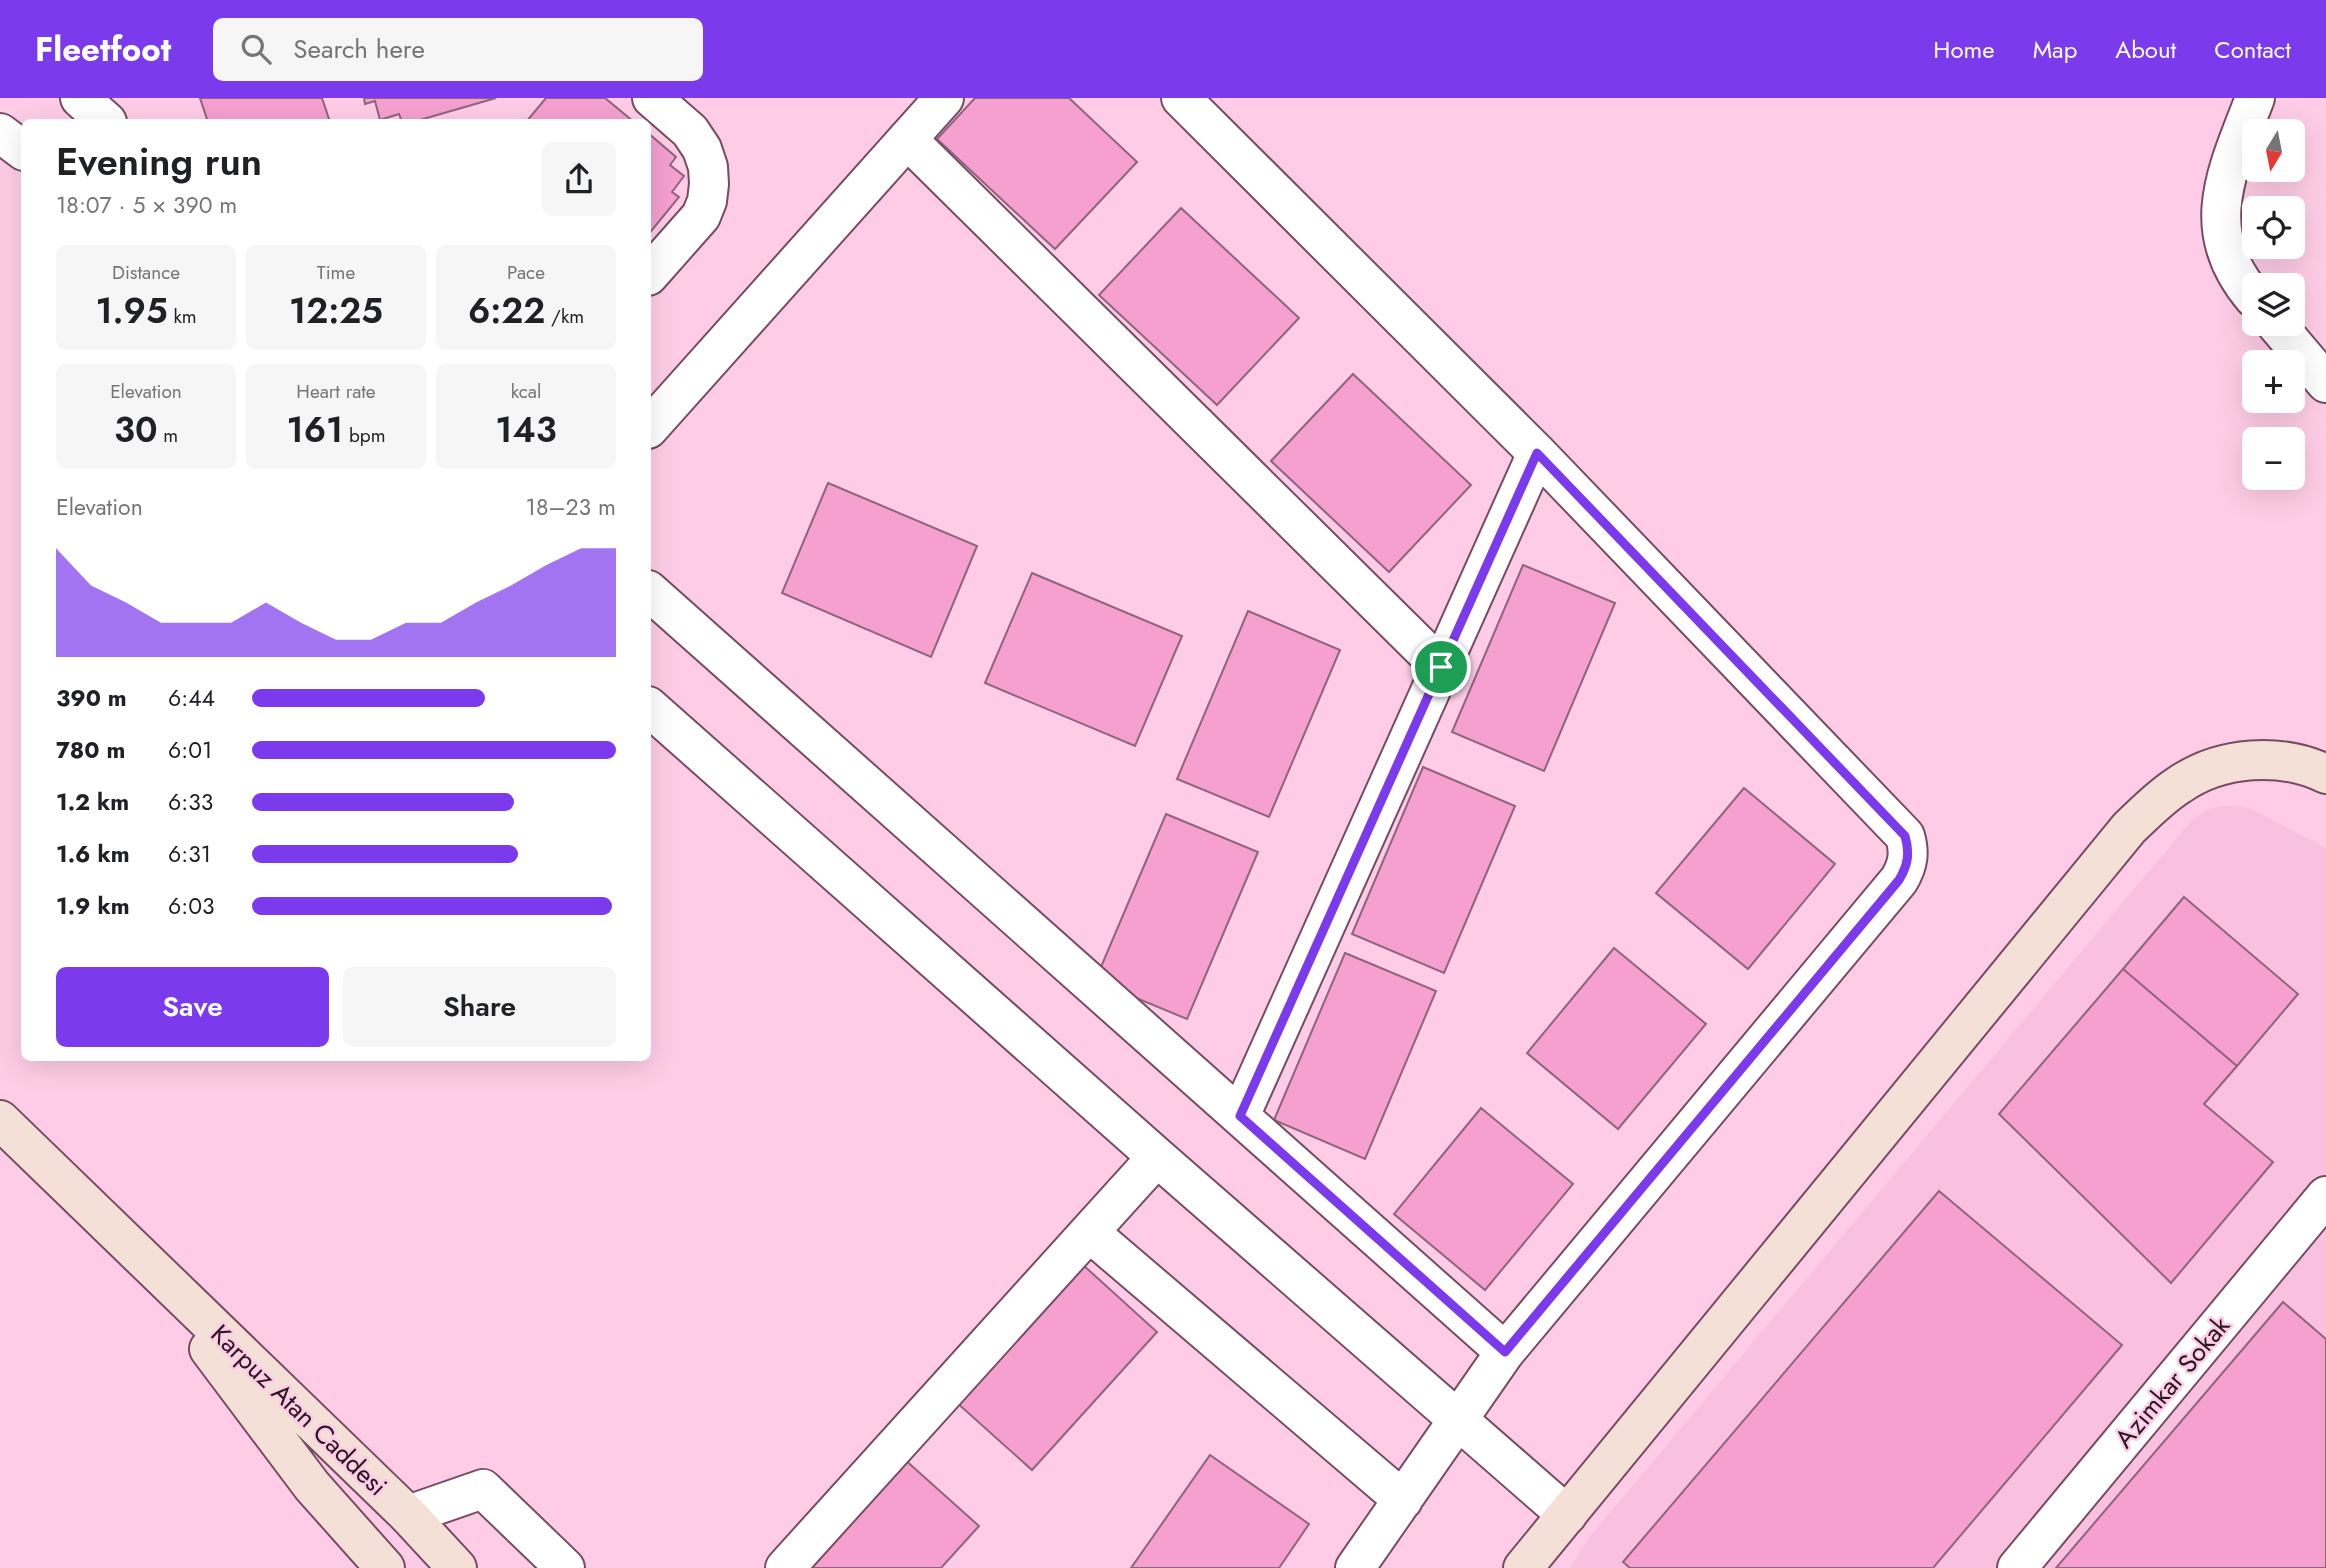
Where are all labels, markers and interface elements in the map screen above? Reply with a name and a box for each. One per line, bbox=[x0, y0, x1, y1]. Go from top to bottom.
search box bbox=[213, 18, 703, 81]
text: Fleetfoot bbox=[35, 26, 171, 73]
icon: search bbox=[237, 30, 275, 68]
text: Search here bbox=[293, 30, 425, 68]
text: Home bbox=[1933, 32, 1995, 67]
text: Map bbox=[2033, 32, 2077, 67]
text: About bbox=[2115, 32, 2176, 67]
text: Contact bbox=[2214, 32, 2291, 67]
north arrow bbox=[2242, 119, 2305, 182]
map controls bbox=[2242, 119, 2305, 490]
text: Evening run bbox=[56, 134, 262, 189]
button: share bbox=[542, 142, 616, 216]
text: 18:07 · 5 × 390 m bbox=[56, 188, 237, 222]
button: locate bbox=[2242, 196, 2305, 259]
text: Distance bbox=[112, 259, 180, 286]
text: Time bbox=[317, 259, 355, 286]
text: Pace bbox=[507, 259, 545, 286]
button: layers bbox=[2242, 273, 2305, 336]
text: 1.95 bbox=[95, 286, 168, 336]
text: 12:25 bbox=[289, 286, 383, 336]
text: 6:22 bbox=[468, 286, 545, 336]
text: km bbox=[168, 303, 197, 330]
text: /km bbox=[545, 303, 584, 330]
button: + bbox=[2242, 350, 2305, 413]
text: Elevation bbox=[110, 378, 182, 405]
text: Heart rate bbox=[296, 378, 376, 405]
text: kcal bbox=[511, 378, 541, 405]
text: 30 bbox=[114, 405, 157, 455]
text: 161 bbox=[287, 405, 343, 455]
text: 143 bbox=[495, 405, 557, 455]
text: m bbox=[157, 422, 178, 449]
text: bpm bbox=[343, 422, 385, 449]
button: − bbox=[2242, 427, 2305, 490]
text: Elevation bbox=[56, 490, 143, 524]
text: 18–23 m bbox=[526, 490, 616, 524]
pin bbox=[1411, 637, 1471, 697]
icon: arrive bbox=[1422, 648, 1460, 686]
text: 390 m bbox=[56, 681, 127, 715]
text: 6:44 bbox=[168, 681, 215, 715]
text: 780 m bbox=[56, 733, 125, 767]
text: 6:01 bbox=[168, 733, 212, 767]
text: 1.2 km bbox=[56, 785, 129, 819]
text: 6:33 bbox=[168, 785, 213, 819]
text: 1.6 km bbox=[56, 837, 130, 871]
text: 6:31 bbox=[168, 837, 211, 871]
text: 1.9 km bbox=[56, 889, 130, 923]
text: 6:03 bbox=[168, 889, 215, 923]
button: Save bbox=[56, 967, 329, 1047]
button: Share bbox=[343, 967, 616, 1047]
street label: Azimkar Sokak bbox=[2105, 1307, 2239, 1456]
street label: Karpuz Atan Caddesi bbox=[202, 1316, 396, 1504]

